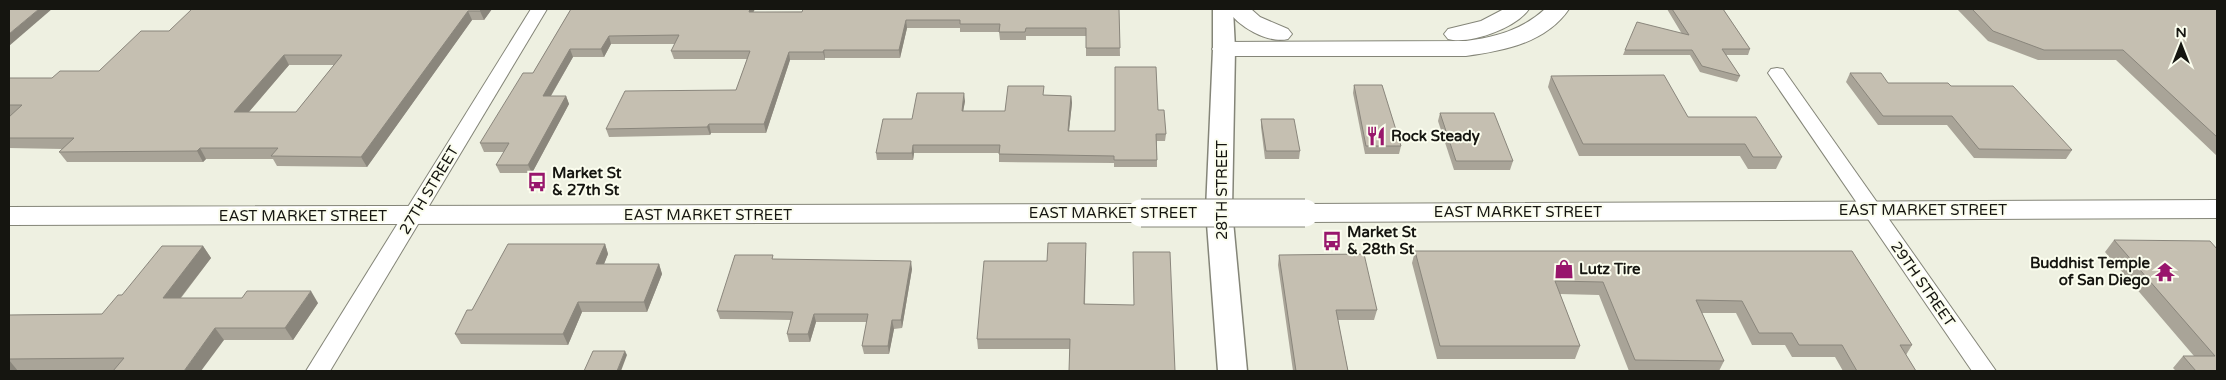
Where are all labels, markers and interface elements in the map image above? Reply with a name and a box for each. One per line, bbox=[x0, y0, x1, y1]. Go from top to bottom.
north arrow bbox=[2156, 20, 2206, 70]
text: N bbox=[2175, 24, 2187, 41]
restaurant icon: Rock Steady bbox=[1365, 125, 1387, 147]
place label: Rock Steady bbox=[1391, 127, 1480, 146]
street label: 28TH STREET bbox=[1213, 140, 1231, 240]
street label: 27TH STREET bbox=[396, 143, 462, 237]
place label: Market St & 27th St bbox=[552, 164, 622, 199]
bus stop icon: Market St & 27th St bbox=[526, 171, 548, 193]
street label: EAST MARKET STREET bbox=[1839, 201, 2007, 219]
street label: EAST MARKET STREET bbox=[1434, 203, 1602, 221]
street label: EAST MARKET STREET bbox=[1029, 204, 1197, 222]
street label: EAST MARKET STREET bbox=[624, 206, 792, 224]
street label: EAST MARKET STREET bbox=[219, 207, 387, 225]
place label: Market St & 28th St bbox=[1347, 223, 1417, 258]
bus stop icon: Market St & 28th St bbox=[1321, 230, 1343, 252]
street label: 29TH STREET bbox=[1887, 238, 1959, 330]
place label: Buddhist Temple of San Diego bbox=[2030, 254, 2151, 290]
shop icon: Lutz Tire bbox=[1553, 258, 1575, 280]
place label: Lutz Tire bbox=[1579, 260, 1641, 278]
temple icon: Buddhist Temple of San Diego bbox=[2154, 261, 2176, 283]

